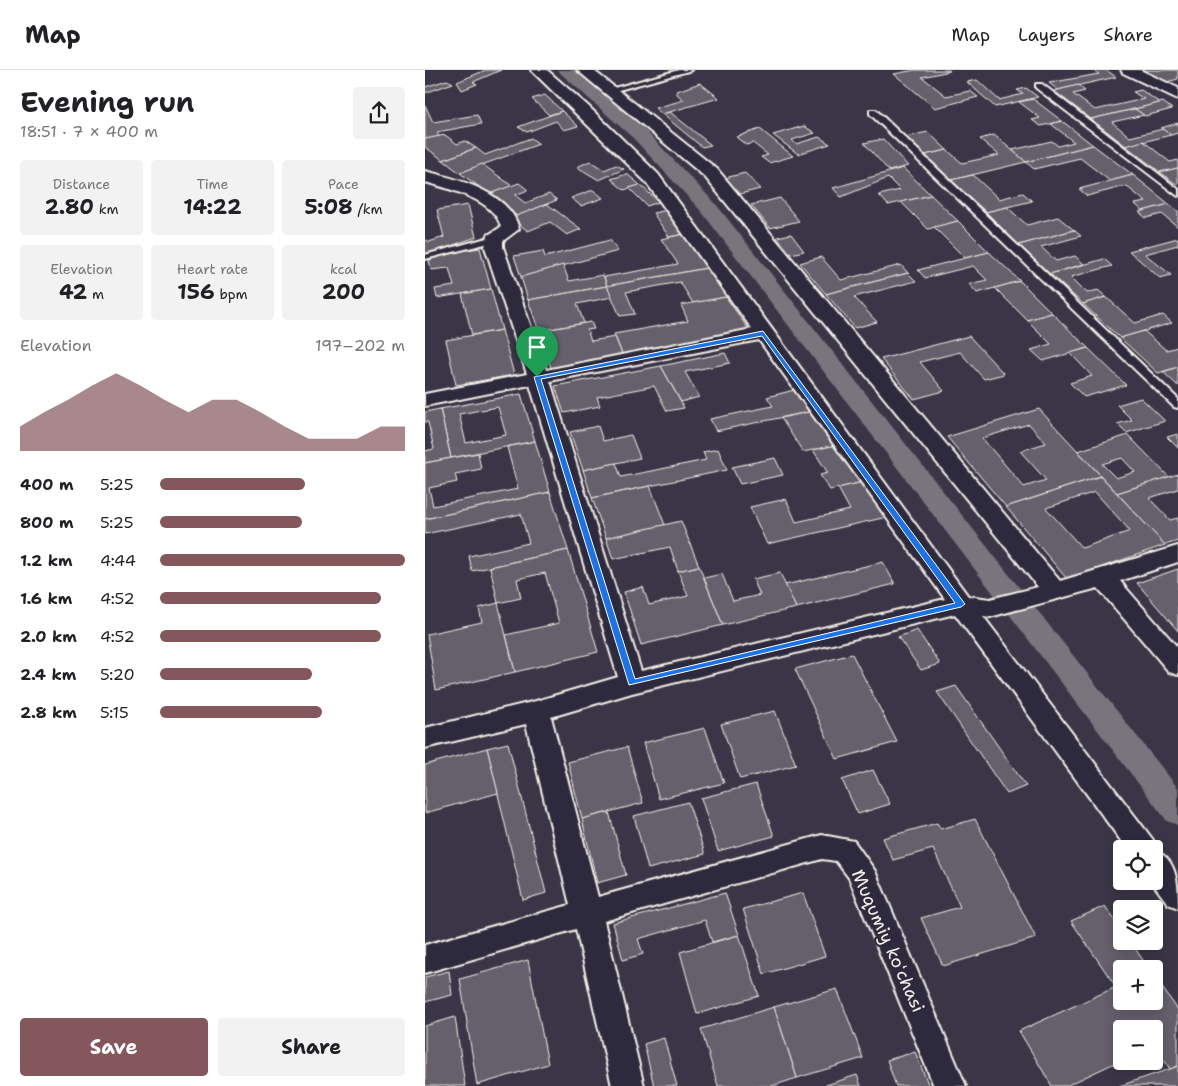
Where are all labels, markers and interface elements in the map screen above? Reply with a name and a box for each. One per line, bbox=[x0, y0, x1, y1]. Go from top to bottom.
text: Map bbox=[25, 19, 81, 51]
text: Map bbox=[952, 23, 990, 47]
text: Layers bbox=[1018, 23, 1075, 47]
text: Share bbox=[1103, 23, 1153, 47]
text: Evening run bbox=[20, 83, 195, 121]
button: share bbox=[353, 87, 405, 139]
text: 18:51 · 7 × 400 m bbox=[20, 121, 158, 142]
text: Distance bbox=[53, 175, 110, 193]
text: Time bbox=[196, 175, 229, 193]
text: Pace bbox=[328, 175, 359, 193]
text: 2.80 bbox=[44, 193, 94, 221]
text: 14:22 bbox=[183, 193, 242, 221]
text: 5:08 bbox=[304, 193, 353, 221]
text: km bbox=[94, 200, 119, 218]
text: /km bbox=[353, 200, 383, 218]
text: Elevation bbox=[50, 260, 113, 278]
text: Heart rate bbox=[177, 260, 248, 278]
text: kcal bbox=[330, 260, 357, 278]
text: 42 bbox=[59, 278, 87, 306]
text: 156 bbox=[177, 278, 215, 306]
text: 200 bbox=[322, 278, 365, 306]
text: m bbox=[87, 285, 104, 303]
text: bpm bbox=[215, 285, 248, 303]
pin bbox=[516, 326, 558, 377]
icon: arrive bbox=[523, 333, 551, 361]
text: Elevation bbox=[20, 335, 92, 356]
text: 197–202 m bbox=[315, 335, 405, 356]
text: 400 m bbox=[20, 474, 74, 495]
text: 5:25 bbox=[100, 474, 133, 495]
text: 800 m bbox=[20, 512, 74, 533]
text: 5:25 bbox=[100, 512, 133, 533]
text: 1.2 km bbox=[20, 550, 73, 571]
text: 4:44 bbox=[100, 550, 136, 571]
text: 1.6 km bbox=[20, 588, 72, 609]
text: 4:52 bbox=[100, 588, 135, 609]
text: 2.0 km bbox=[20, 626, 77, 647]
text: 4:52 bbox=[100, 626, 135, 647]
text: 2.4 km bbox=[20, 664, 76, 685]
text: 5:20 bbox=[100, 664, 135, 685]
text: 2.8 km bbox=[20, 702, 77, 723]
text: 5:15 bbox=[100, 702, 129, 723]
map controls bbox=[1113, 840, 1163, 1070]
button: locate bbox=[1113, 840, 1163, 890]
street label: Muqumiy koʻchasi bbox=[846, 866, 930, 1016]
button: layers bbox=[1113, 900, 1163, 950]
button: + bbox=[1113, 960, 1163, 1010]
button: Save bbox=[20, 1018, 208, 1076]
button: Share bbox=[218, 1018, 405, 1076]
button: − bbox=[1113, 1020, 1163, 1070]

